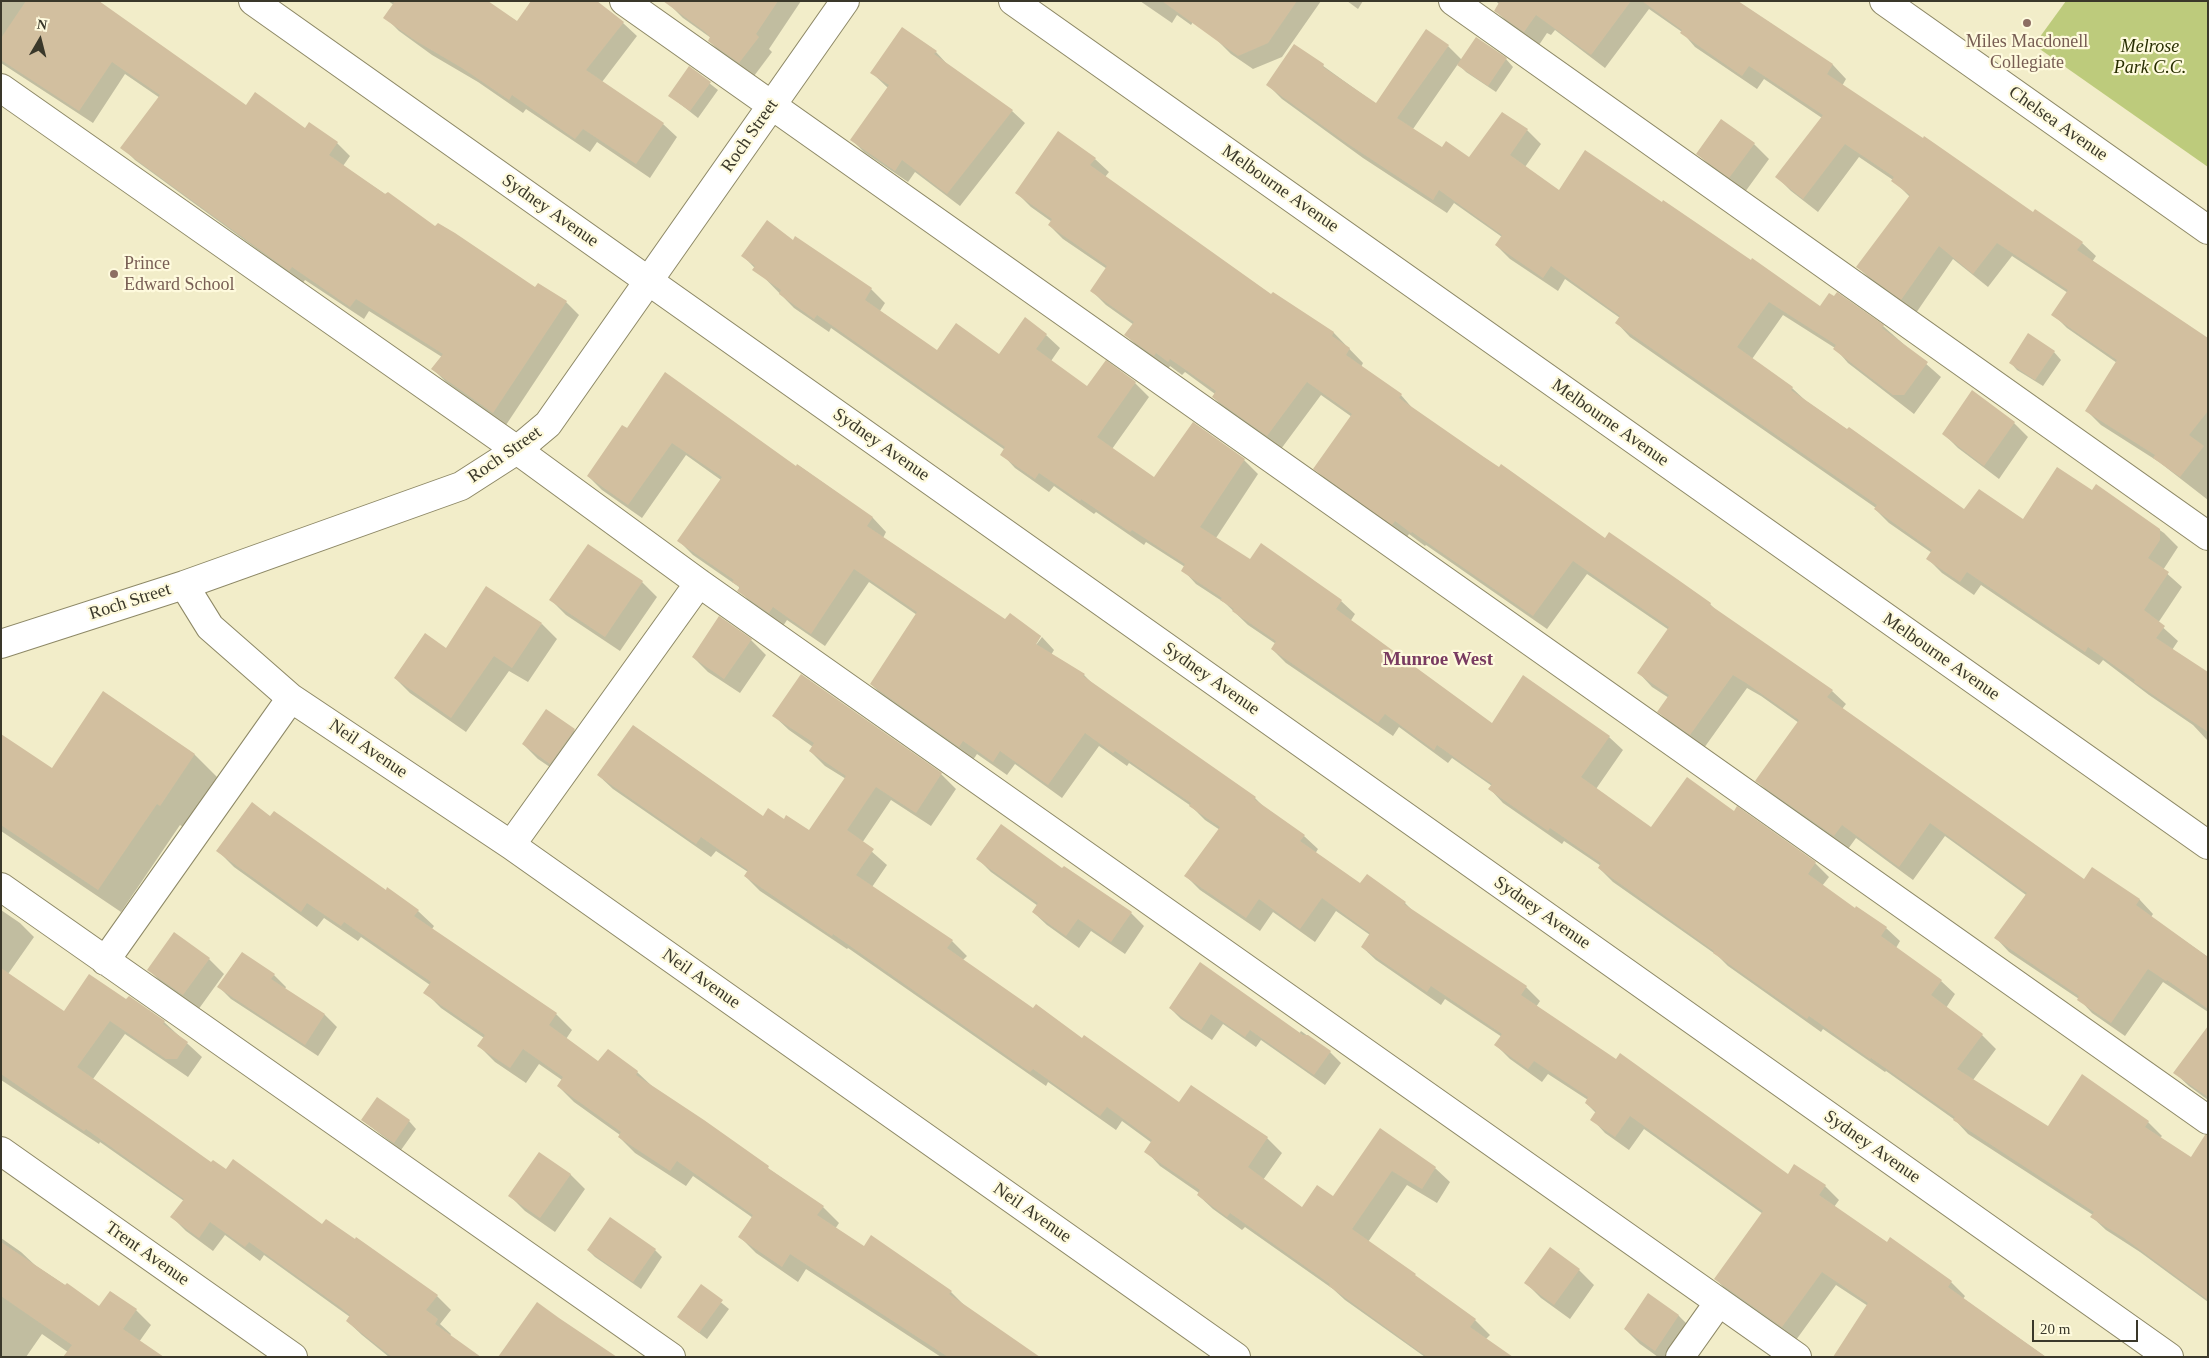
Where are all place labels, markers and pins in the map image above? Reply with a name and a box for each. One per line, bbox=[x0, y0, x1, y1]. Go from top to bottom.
marker: Miles Macdonell Collegiate bbox=[2021, 17, 2033, 29]
place label: Miles Macdonell Collegiate bbox=[1966, 31, 2088, 74]
place label: Prince Edward School bbox=[124, 253, 234, 296]
marker: Prince Edward School bbox=[108, 268, 120, 280]

